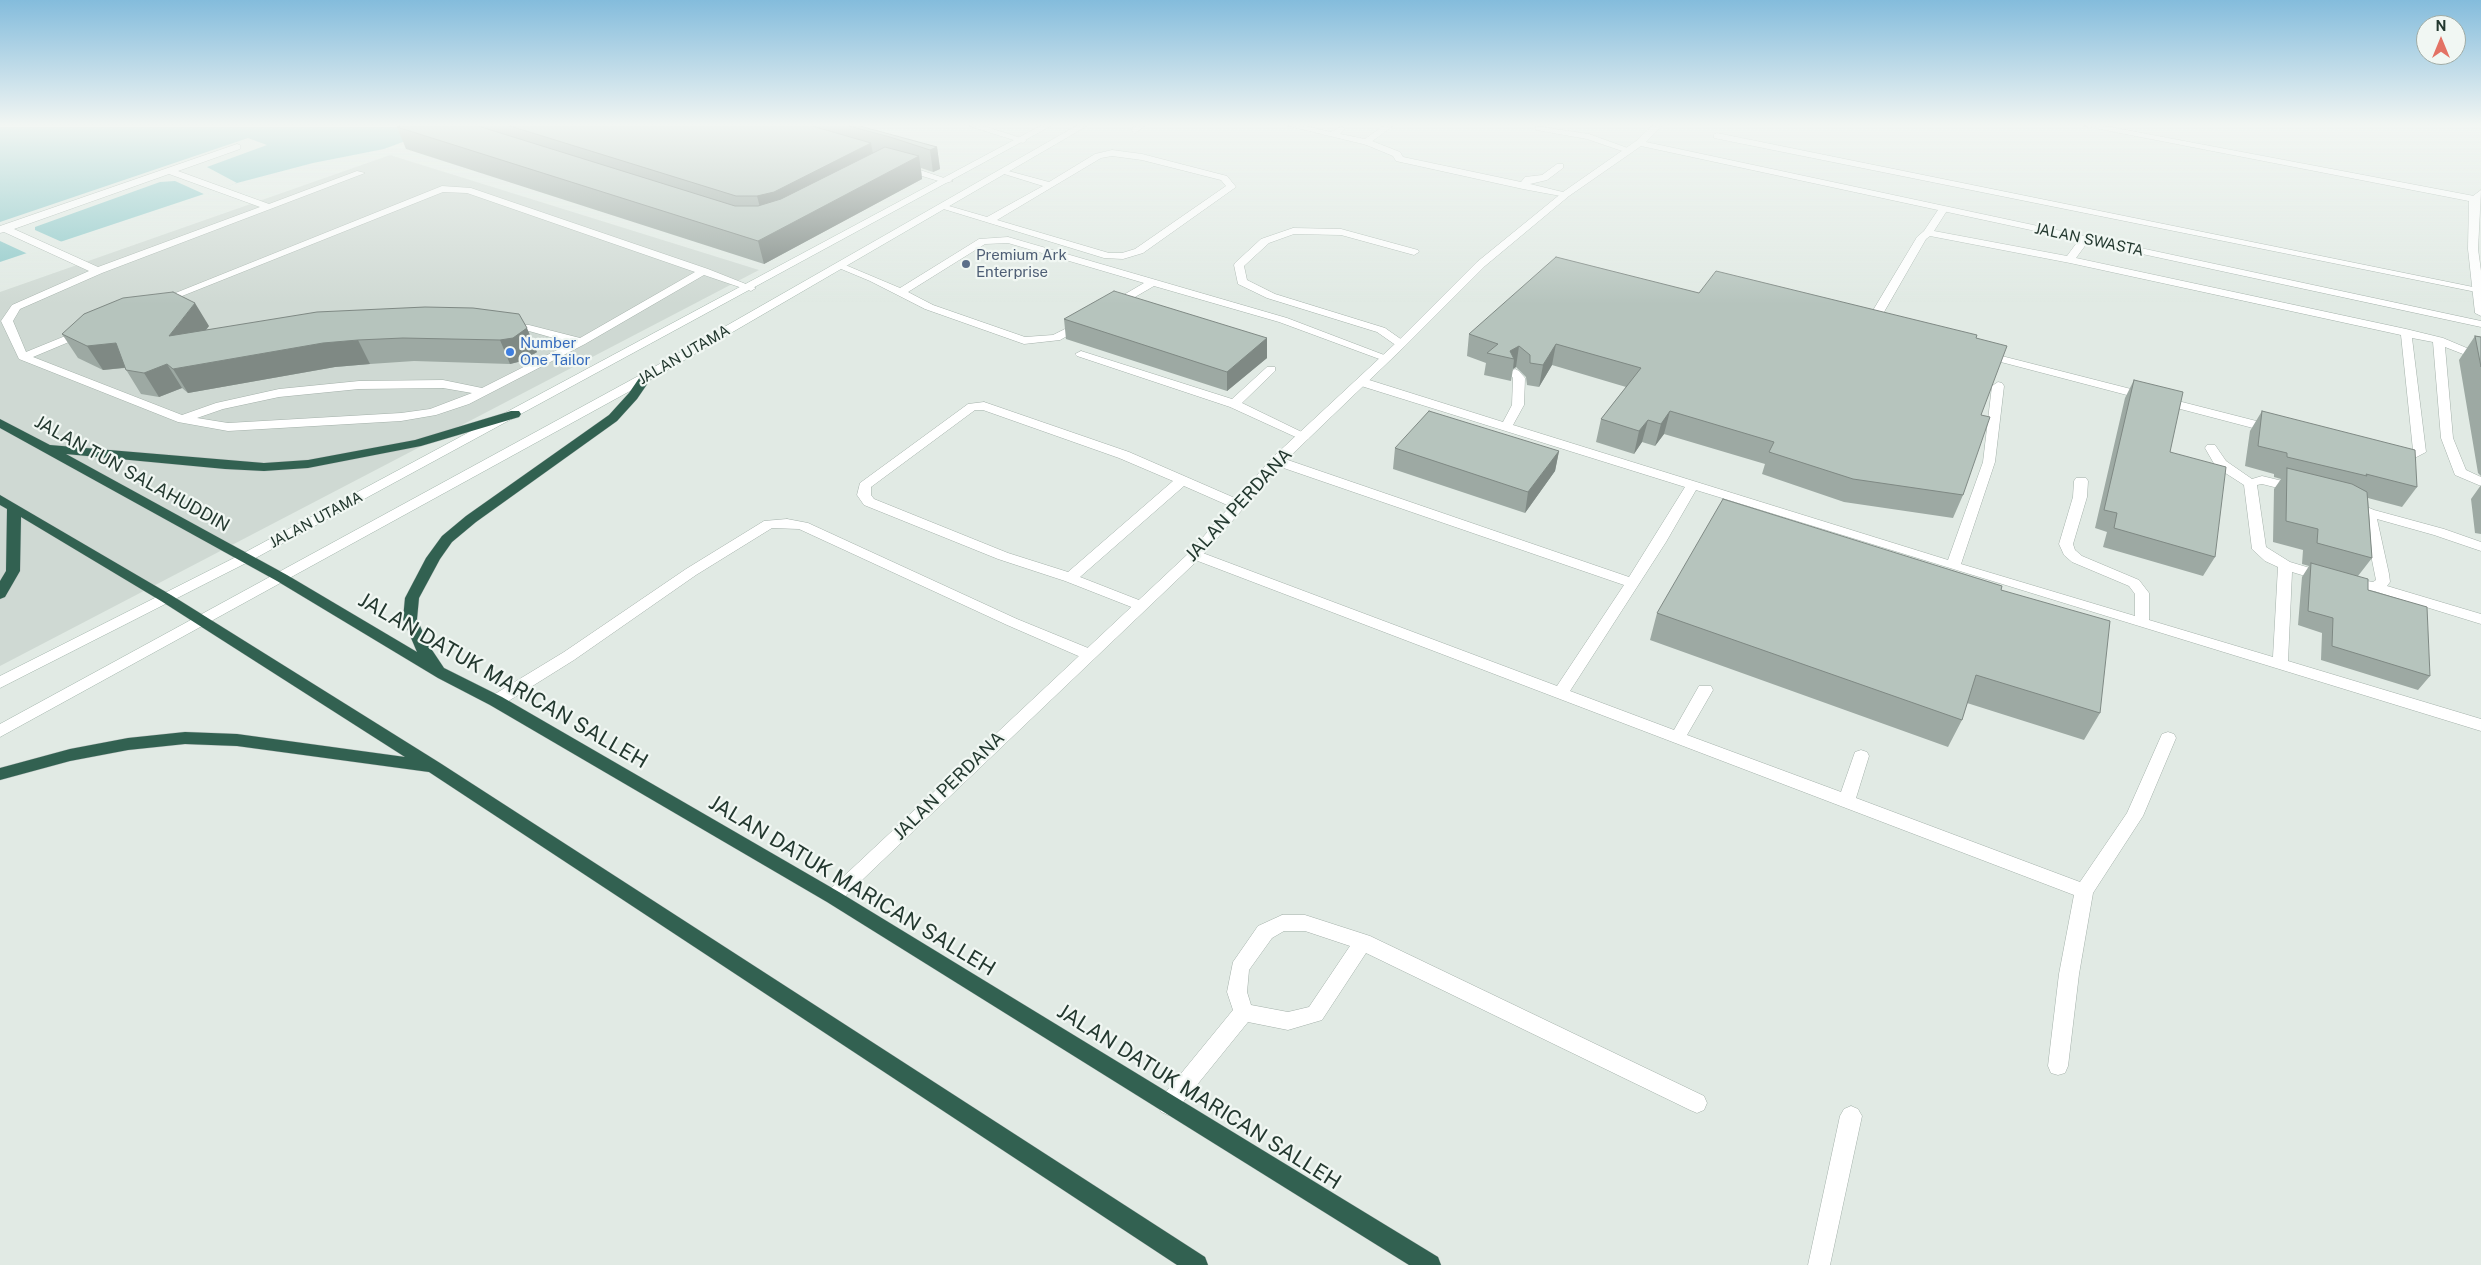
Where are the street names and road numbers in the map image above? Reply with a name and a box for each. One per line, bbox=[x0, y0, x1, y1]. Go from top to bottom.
street label: JALAN SWASTA bbox=[2033, 220, 2145, 260]
street label: JALAN UTAMA bbox=[635, 321, 733, 389]
street label: JALAN TUN SALAHUDDIN bbox=[31, 411, 233, 537]
street label: JALAN PERDANA bbox=[1181, 444, 1297, 566]
street label: JALAN UTAMA bbox=[266, 488, 366, 552]
street label: JALAN DATUK MARICAN SALLEH bbox=[354, 588, 652, 774]
street label: JALAN PERDANA bbox=[889, 727, 1009, 845]
street label: JALAN DATUK MARICAN SALLEH bbox=[704, 790, 1000, 982]
street label: JALAN DATUK MARICAN SALLEH bbox=[1052, 999, 1346, 1195]

